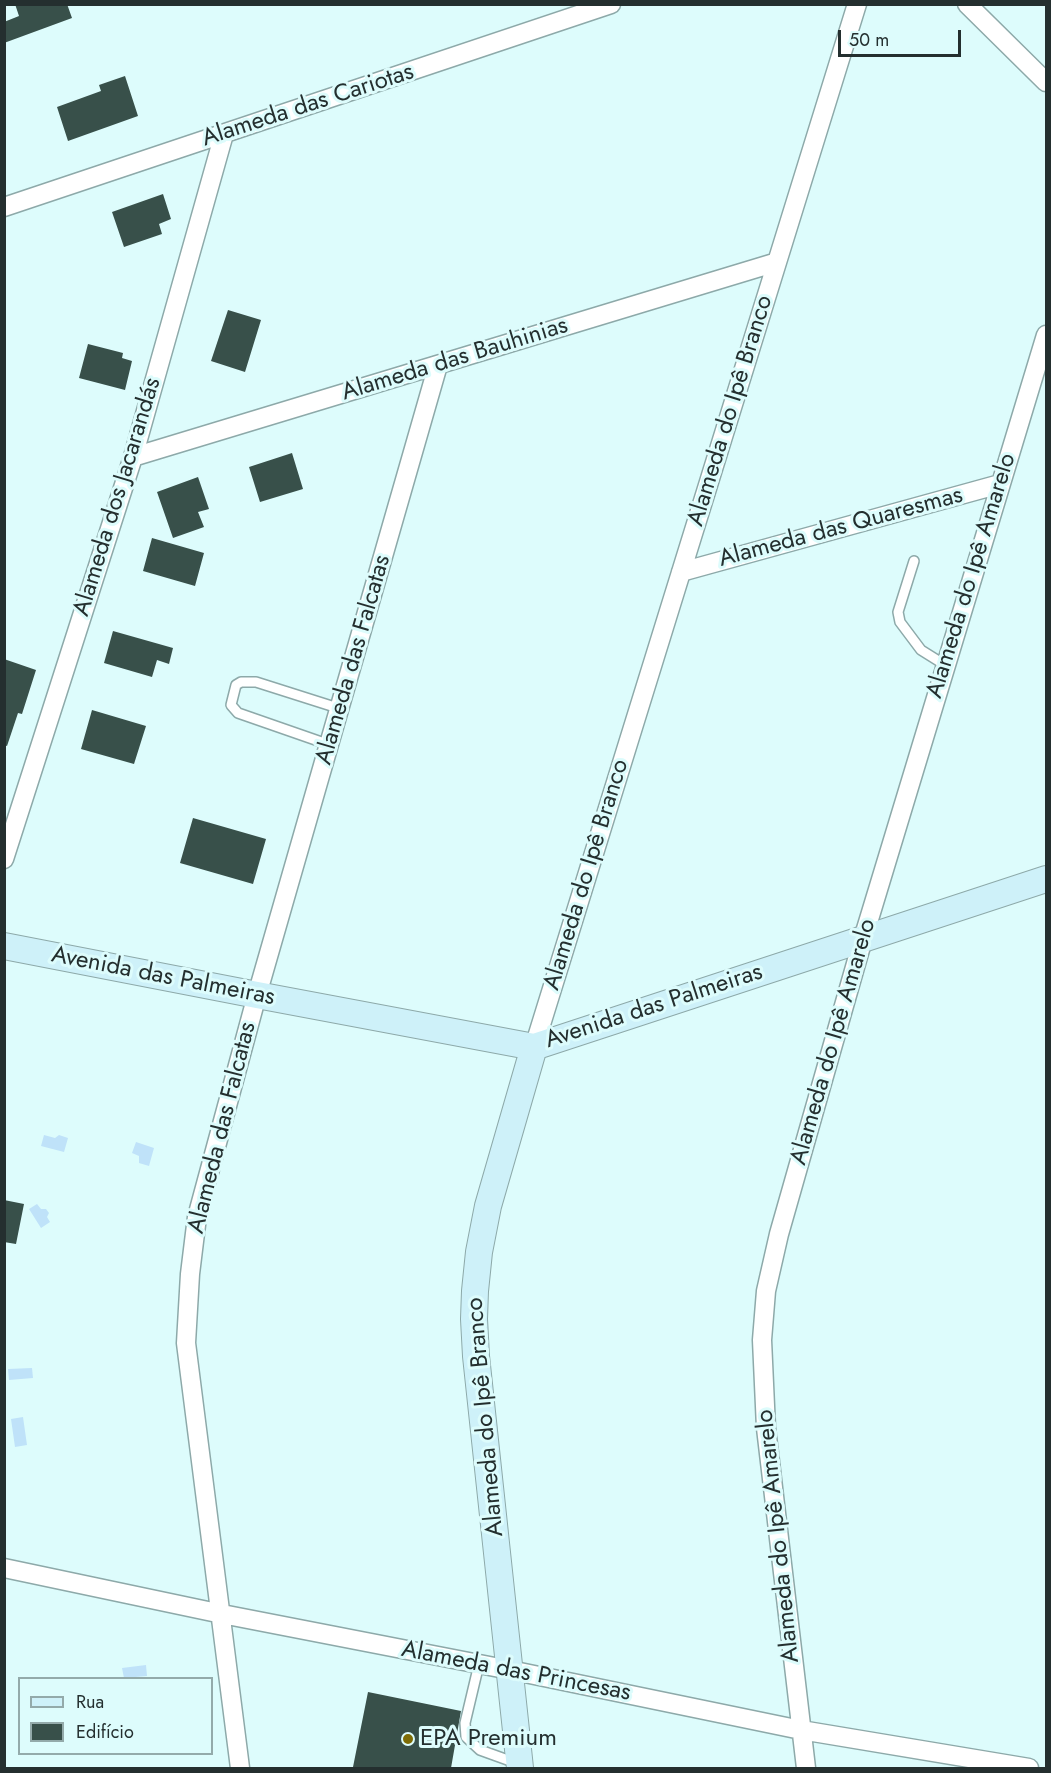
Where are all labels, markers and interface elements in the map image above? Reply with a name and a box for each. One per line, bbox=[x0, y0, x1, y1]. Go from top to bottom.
scale bar bbox=[841, 18, 964, 56]
text: 50 m bbox=[849, 27, 889, 53]
street label: Alameda das Cariotas bbox=[198, 58, 418, 154]
street label: Alameda do Ipê Branco bbox=[682, 292, 780, 530]
street label: Alameda das Bauhinias bbox=[338, 312, 572, 408]
street label: Alameda dos Jacarandás bbox=[68, 374, 168, 620]
street label: Alameda do Ipê Amarelo bbox=[921, 450, 1023, 702]
street label: Alameda das Quaresmas bbox=[716, 482, 966, 574]
street label: Alameda das Falcatas bbox=[310, 552, 398, 768]
street label: Alameda do Ipê Branco bbox=[538, 756, 636, 994]
street label: Alameda do Ipê Amarelo bbox=[785, 916, 883, 1168]
street label: Avenida das Palmeiras bbox=[49, 941, 277, 1013]
street label: Avenida das Palmeiras bbox=[542, 958, 766, 1056]
street label: Alameda das Falcatas bbox=[183, 1019, 263, 1237]
street label: Alameda do Ipê Branco bbox=[461, 1296, 511, 1538]
street label: Alameda do Ipê Amarelo bbox=[751, 1408, 807, 1664]
street label: Alameda das Princesas bbox=[399, 1636, 633, 1708]
legend bbox=[18, 1677, 213, 1755]
text: Rua bbox=[76, 1689, 104, 1715]
text: Edifício bbox=[76, 1719, 134, 1745]
place label: EPA Premium bbox=[420, 1725, 557, 1753]
marker: EPA Premium bbox=[401, 1732, 415, 1746]

